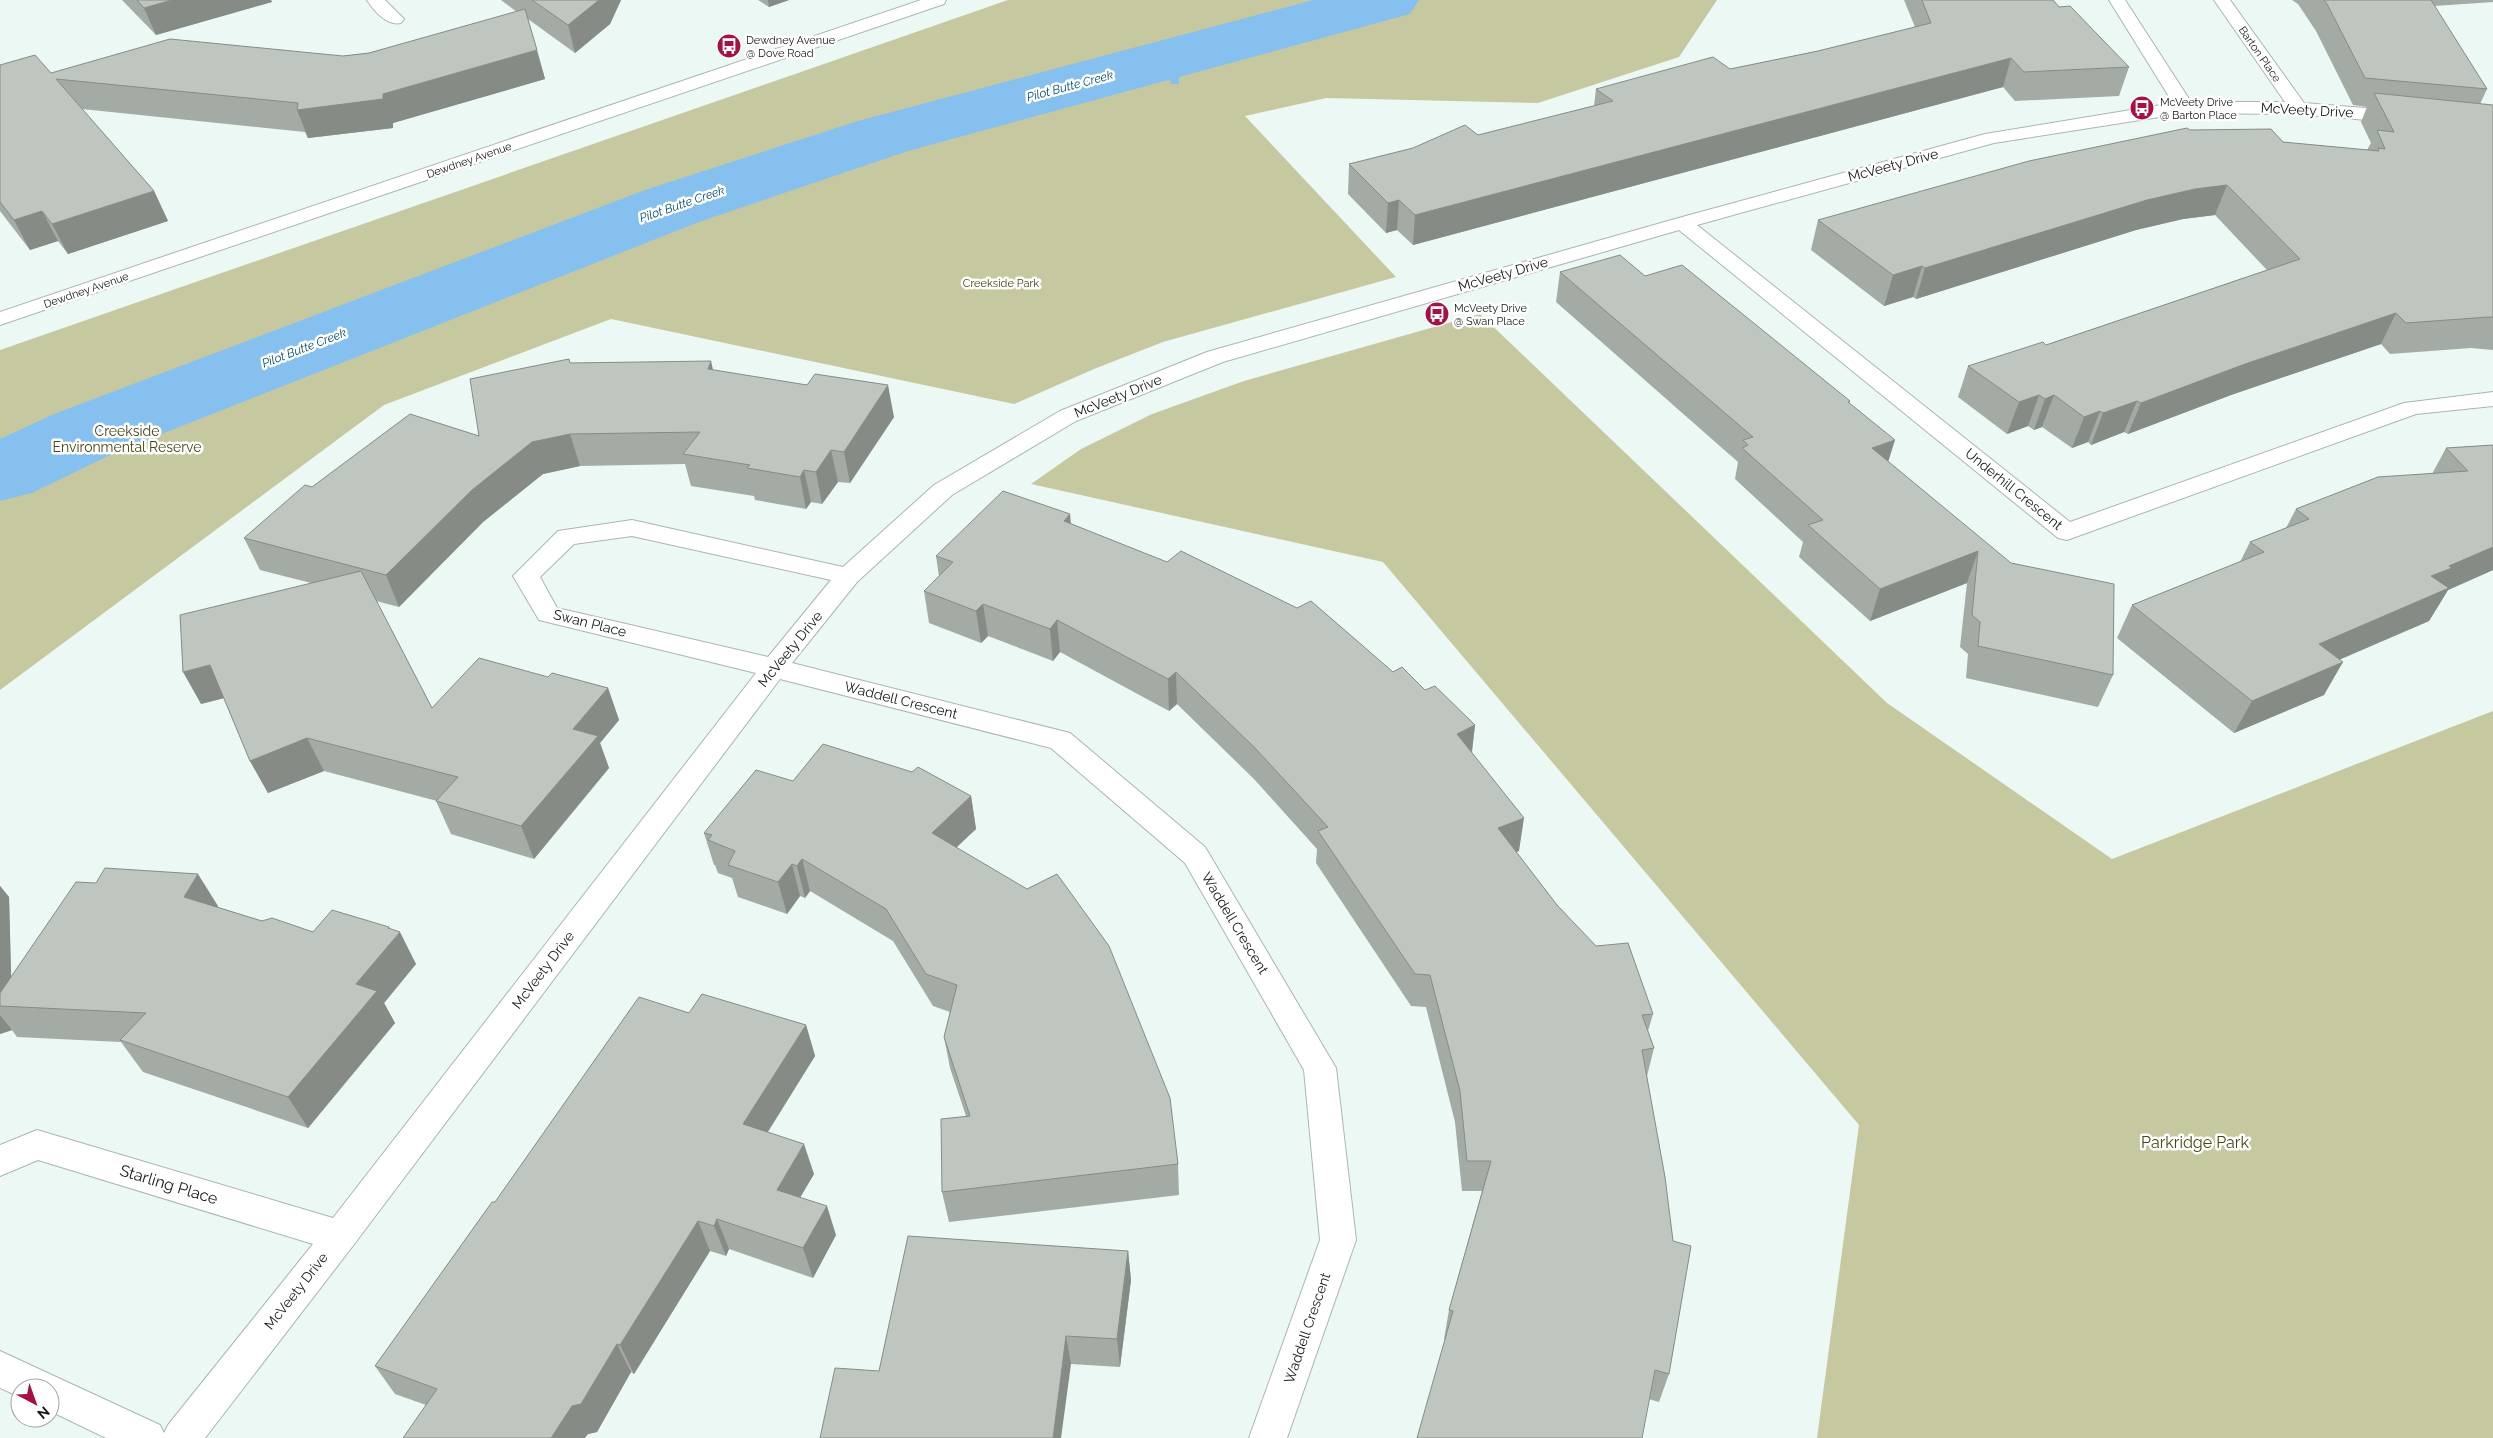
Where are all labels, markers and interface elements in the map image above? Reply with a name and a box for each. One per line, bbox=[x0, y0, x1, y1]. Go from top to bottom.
street label: Barton Place bbox=[2236, 24, 2284, 85]
bus stop icon: Dewdney Avenue @ Dove Road bbox=[716, 33, 742, 59]
place label: Dewdney Avenue @ Dove Road bbox=[746, 34, 836, 60]
water label: Pilot Butte Creek bbox=[1025, 68, 1115, 104]
bus stop icon: McVeety Drive @ Barton Place bbox=[2129, 95, 2155, 121]
place label: McVeety Drive @ Barton Place bbox=[2160, 96, 2237, 122]
street label: McVeety Drive bbox=[2260, 100, 2354, 120]
street label: Dewdney Avenue bbox=[425, 140, 514, 181]
street label: McVeety Drive bbox=[1846, 145, 1940, 185]
water label: Pilot Butte Creek bbox=[638, 183, 727, 225]
street label: McVeety Drive bbox=[1456, 254, 1550, 294]
street label: Dewdney Avenue bbox=[42, 270, 131, 311]
park label: Creekside Park bbox=[963, 277, 1039, 290]
bus stop icon: McVeety Drive @ Swan Place bbox=[1424, 301, 1450, 327]
place label: McVeety Drive @ Swan Place bbox=[1454, 302, 1527, 328]
water label: Pilot Butte Creek bbox=[260, 325, 349, 370]
street label: McVeety Drive bbox=[1072, 371, 1164, 421]
park label: Creekside Environmental Reserve bbox=[52, 423, 202, 455]
street label: Underhill Crescent bbox=[1962, 445, 2066, 533]
street label: Swan Place bbox=[552, 606, 628, 640]
street label: McVeety Drive bbox=[755, 608, 825, 690]
street label: Waddell Crescent bbox=[843, 678, 959, 722]
street label: Waddell Crescent bbox=[1198, 869, 1272, 977]
street label: McVeety Drive bbox=[509, 928, 577, 1012]
park label: Parkridge Park bbox=[2141, 1133, 2249, 1152]
street label: Starling Place bbox=[118, 1161, 220, 1208]
street label: McVeety Drive bbox=[261, 1249, 331, 1333]
street label: Waddell Crescent bbox=[1281, 1270, 1334, 1385]
north arrow bbox=[10, 1378, 60, 1428]
text: N bbox=[34, 1403, 53, 1422]

